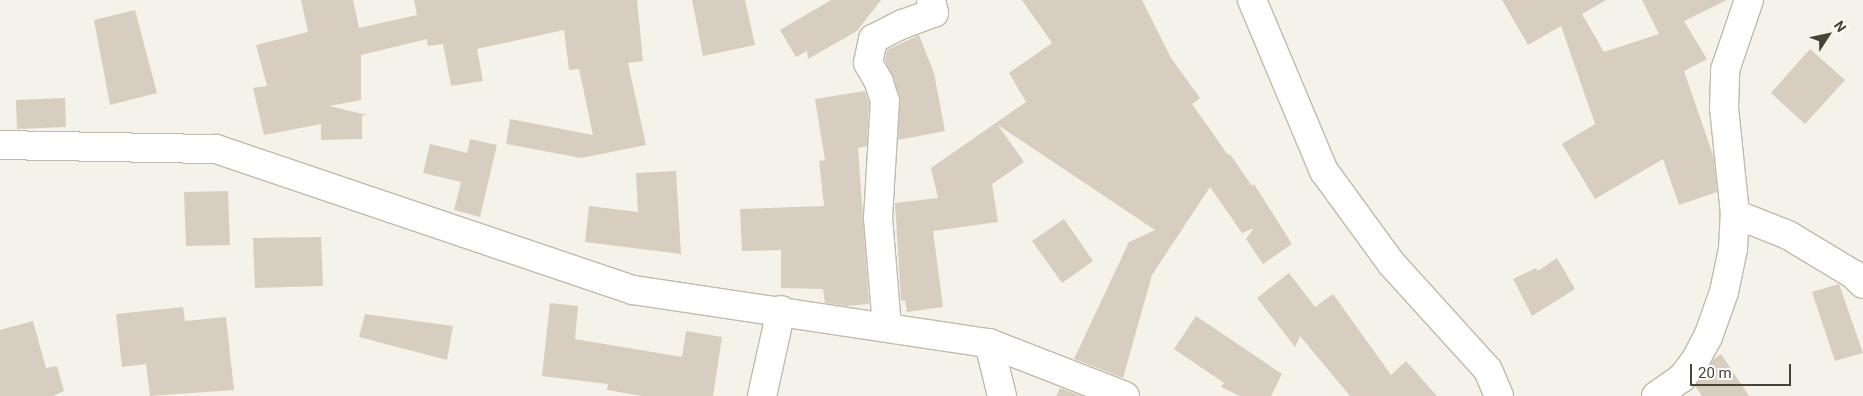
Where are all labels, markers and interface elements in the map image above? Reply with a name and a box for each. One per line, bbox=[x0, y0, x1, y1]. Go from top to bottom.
north arrow bbox=[1803, 10, 1853, 60]
text: N bbox=[1831, 18, 1850, 35]
scale bar bbox=[1693, 354, 1794, 386]
text: 20 m bbox=[1698, 364, 1732, 382]

